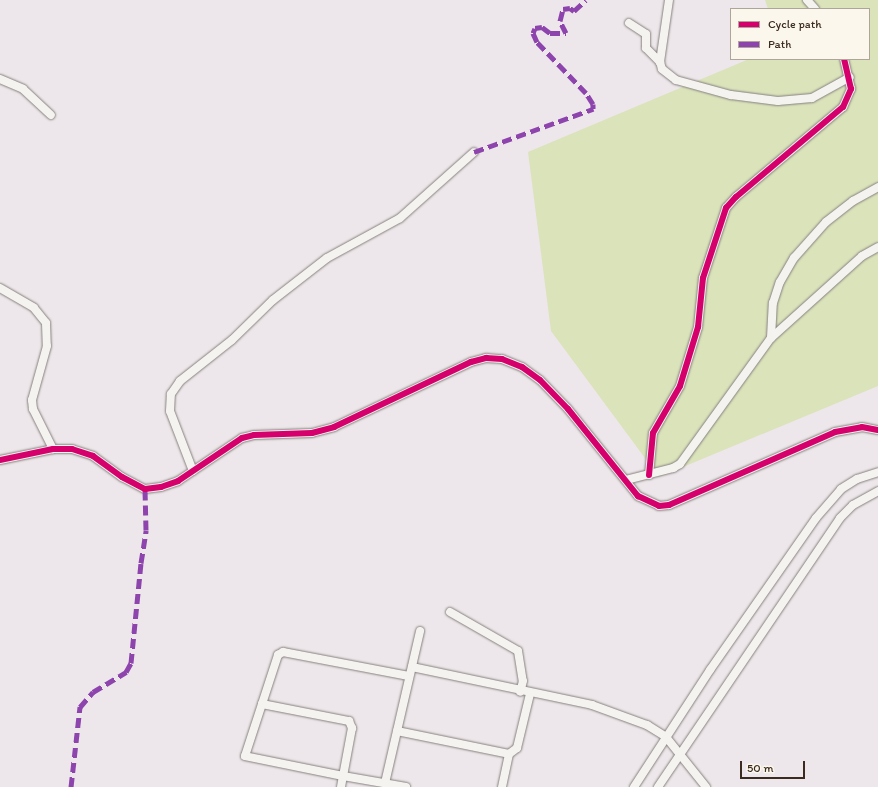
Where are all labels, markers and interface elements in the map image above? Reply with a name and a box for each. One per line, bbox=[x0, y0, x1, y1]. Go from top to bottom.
legend bbox=[730, 8, 870, 60]
text: Cycle path bbox=[768, 17, 822, 31]
text: Path bbox=[768, 37, 791, 51]
scale bar bbox=[742, 753, 807, 779]
text: 50 m bbox=[747, 761, 773, 775]

